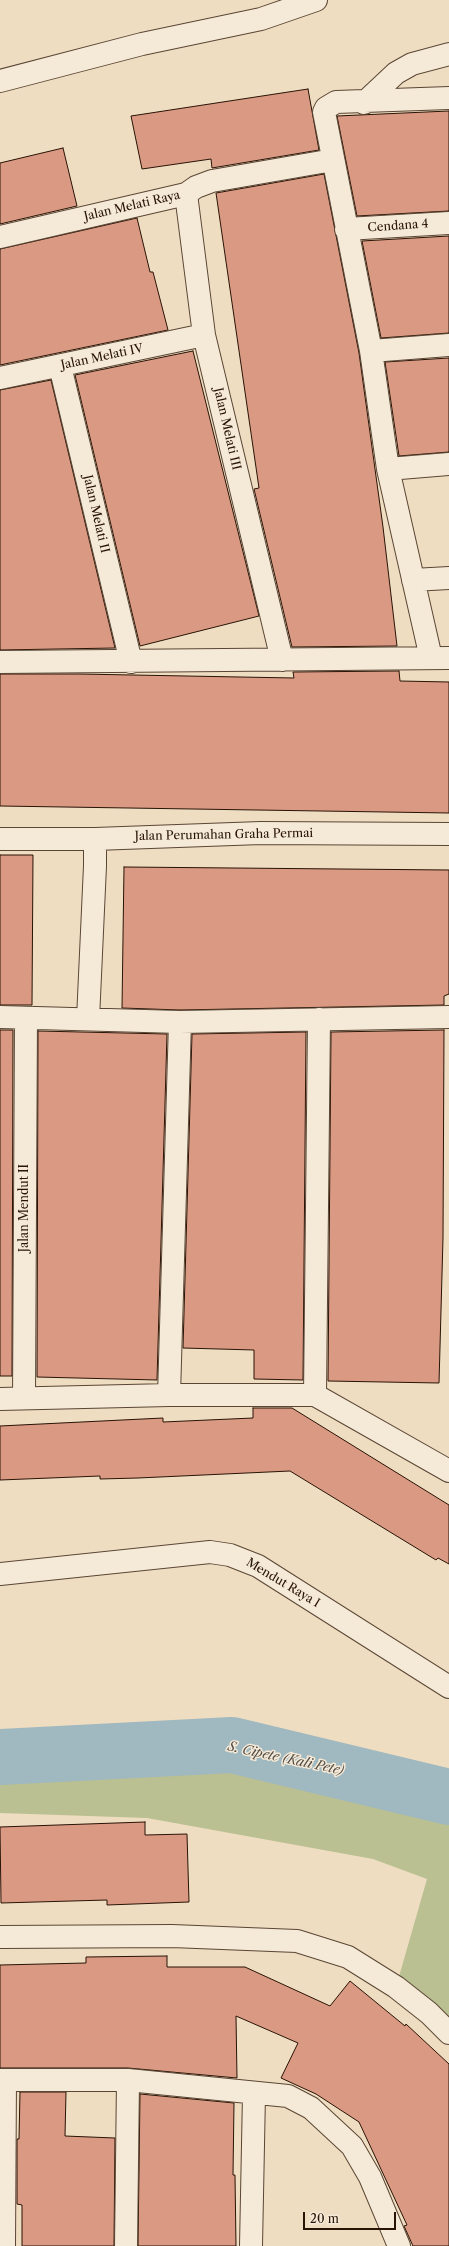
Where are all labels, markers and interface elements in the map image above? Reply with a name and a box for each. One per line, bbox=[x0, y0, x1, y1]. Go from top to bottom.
street label: Jalan Melati Raya bbox=[83, 188, 181, 224]
street label: Cendana 4 bbox=[367, 217, 429, 235]
street label: Jalan Melati IV bbox=[60, 341, 144, 373]
street label: Jalan Melati III bbox=[211, 386, 243, 472]
street label: Jalan Melati II bbox=[80, 474, 112, 554]
street label: Jalan Perumahan Graha Permai bbox=[135, 826, 313, 844]
street label: Jalan Mendut II bbox=[18, 1164, 32, 1252]
street label: Mendut Raya I bbox=[244, 1555, 322, 1611]
water label: S. Cipete (Kali Pete) bbox=[226, 1739, 346, 1779]
scale bar bbox=[305, 2204, 398, 2230]
text: 20 m bbox=[310, 2211, 339, 2226]

